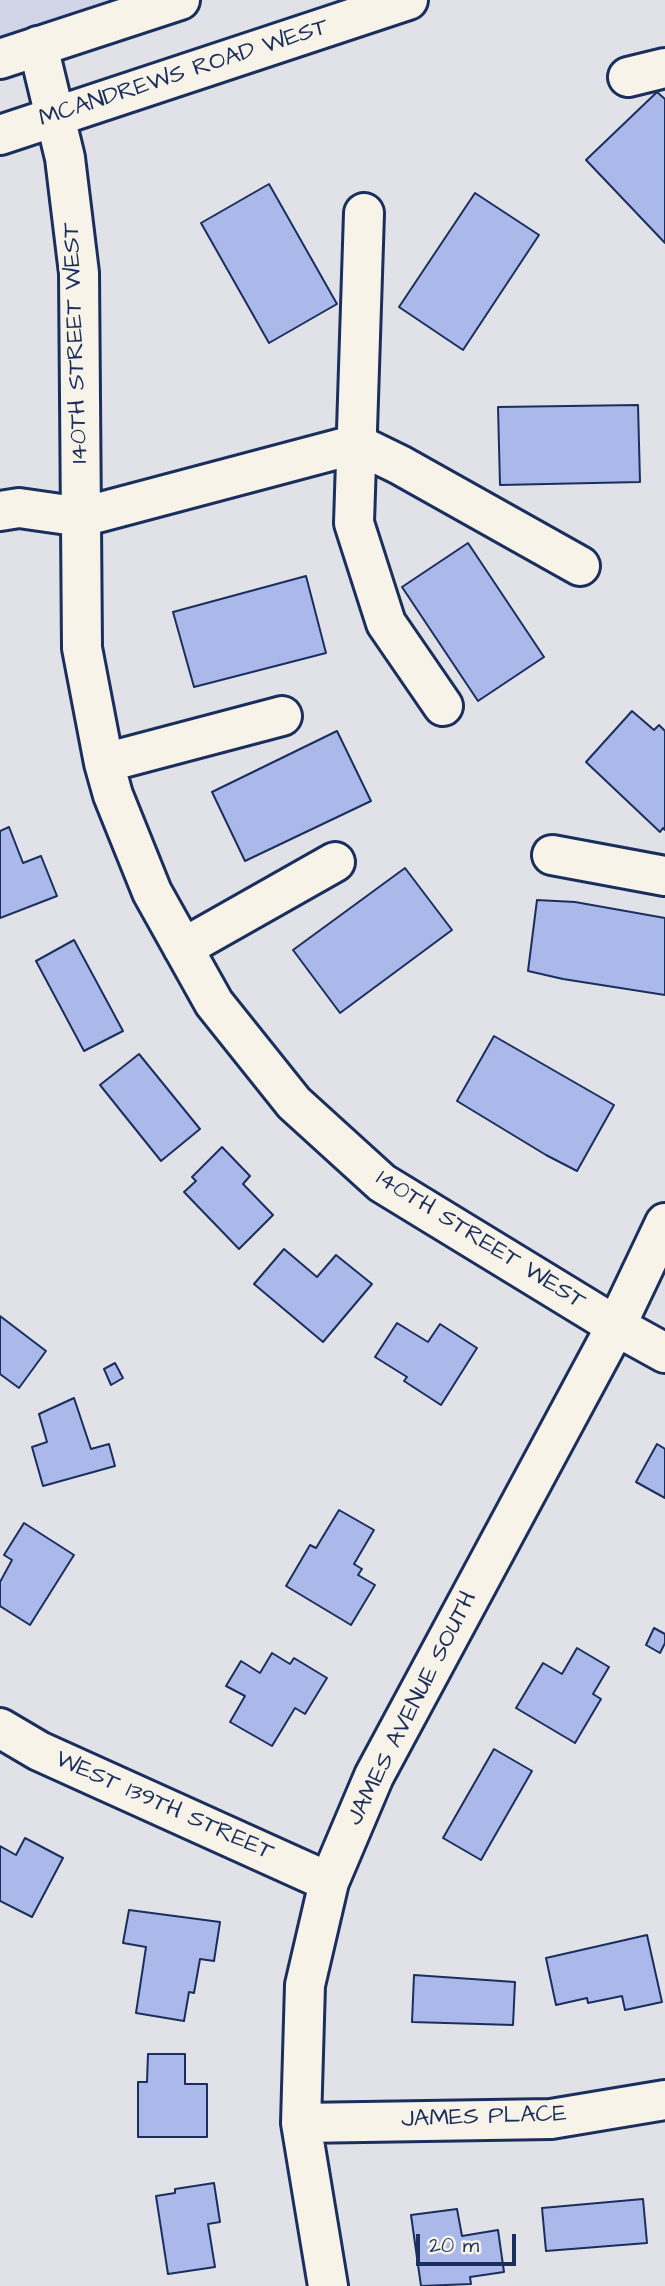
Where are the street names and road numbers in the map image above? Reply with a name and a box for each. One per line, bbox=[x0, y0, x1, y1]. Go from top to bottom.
street label: MCANDREWS ROAD WEST bbox=[36, 14, 332, 134]
street label: 140TH STREET WEST bbox=[58, 222, 96, 464]
street label: 140TH STREET WEST bbox=[370, 1165, 590, 1317]
street label: JAMES AVENUE SOUTH bbox=[341, 1587, 485, 1831]
street label: WEST 139TH STREET bbox=[51, 1746, 277, 1868]
street label: JAMES PLACE bbox=[401, 2101, 567, 2135]

